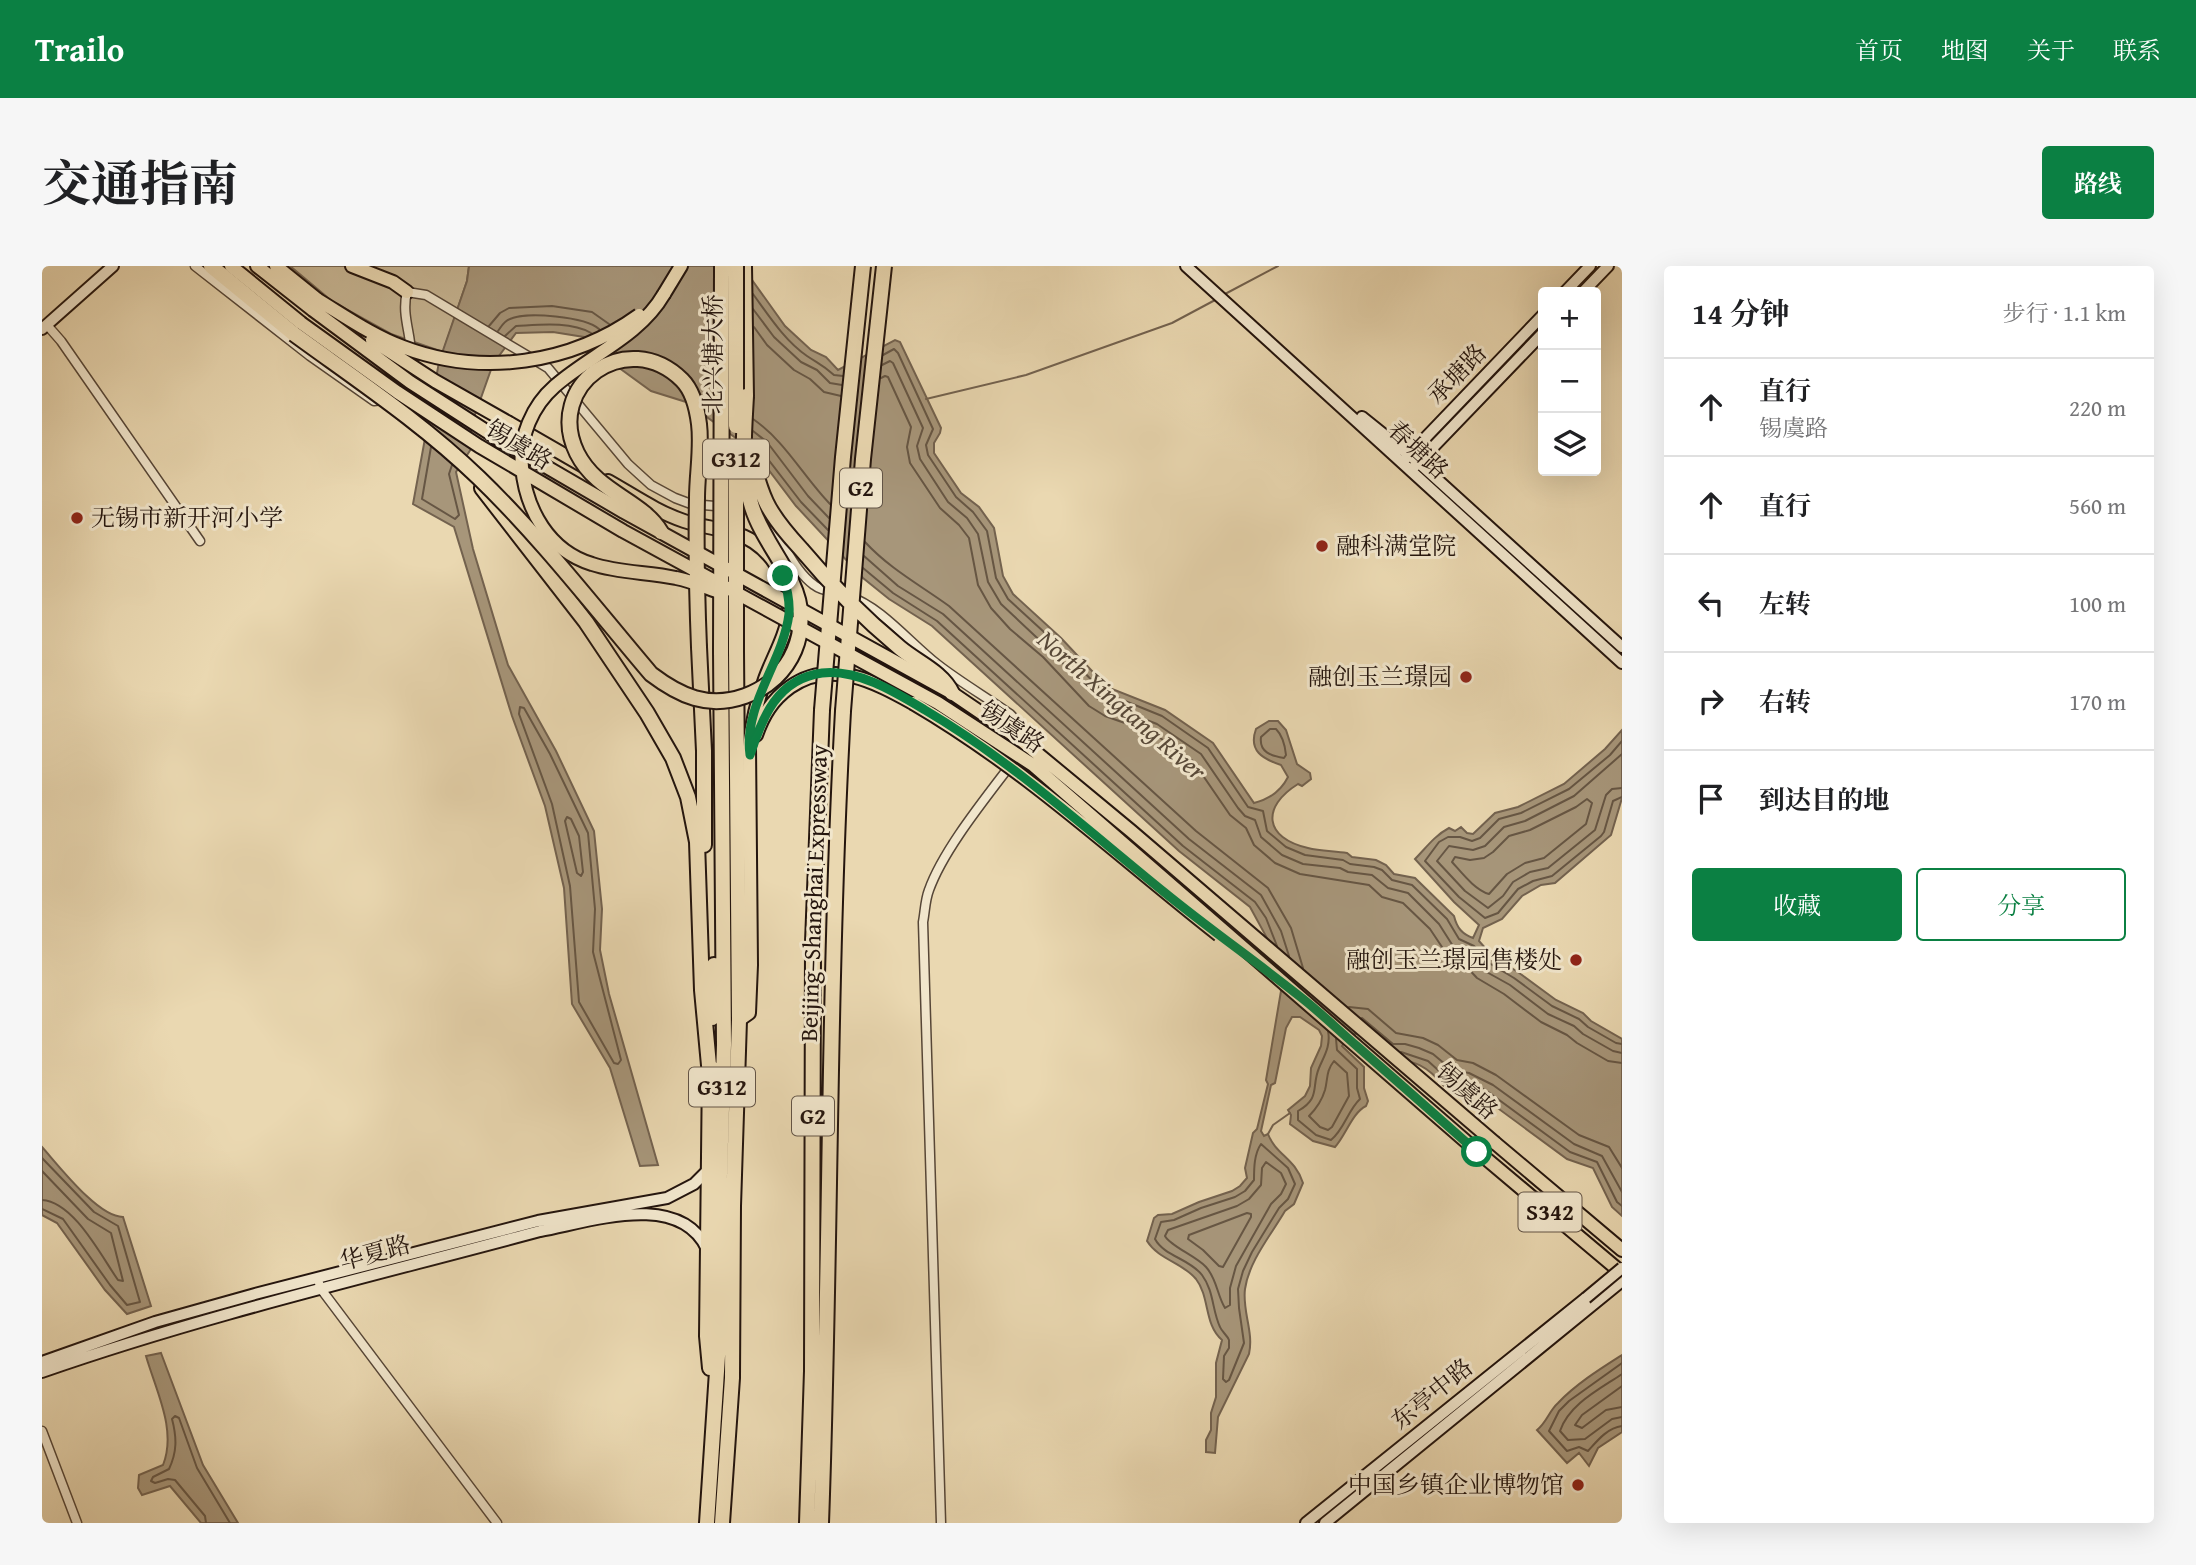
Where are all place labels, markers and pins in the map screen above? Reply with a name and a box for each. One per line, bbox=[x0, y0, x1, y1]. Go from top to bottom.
place label: 无锡市新开河小学 bbox=[91, 500, 283, 535]
marker: 无锡市新开河小学 bbox=[69, 510, 85, 526]
place label: 融科满堂院 bbox=[1336, 528, 1456, 563]
marker: 融科满堂院 bbox=[1314, 538, 1330, 554]
place label: 融创玉兰璟园 bbox=[1308, 659, 1452, 694]
marker: 融创玉兰璟园 bbox=[1458, 669, 1474, 685]
place label: 融创玉兰璟园售楼处 bbox=[1346, 942, 1562, 977]
marker: 融创玉兰璟园售楼处 bbox=[1568, 952, 1584, 968]
place label: 中国乡镇企业博物馆 bbox=[1348, 1467, 1564, 1502]
marker: 中国乡镇企业博物馆 bbox=[1570, 1477, 1586, 1493]

